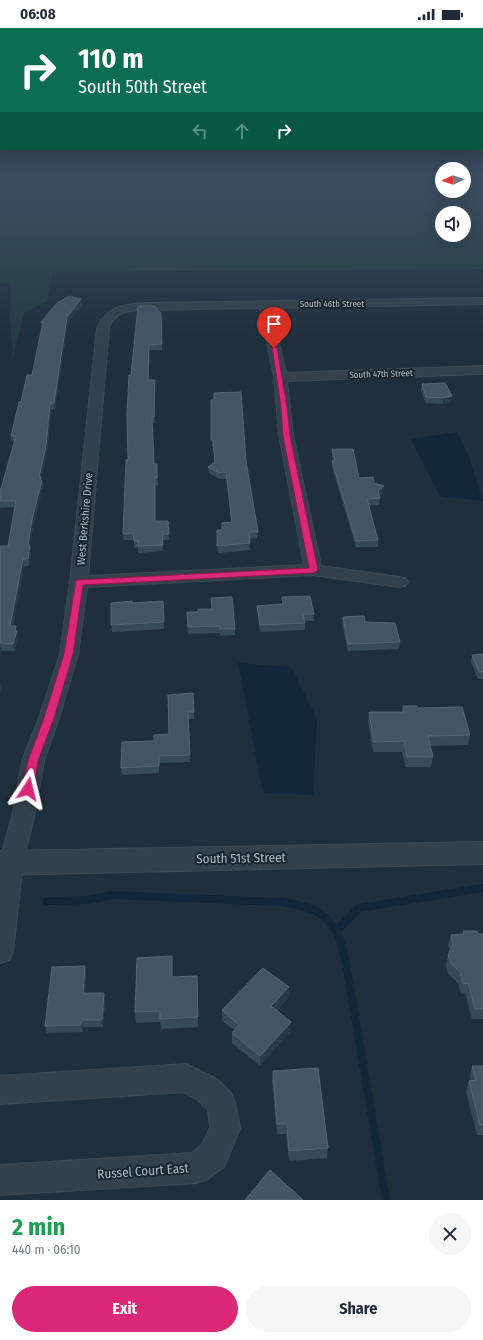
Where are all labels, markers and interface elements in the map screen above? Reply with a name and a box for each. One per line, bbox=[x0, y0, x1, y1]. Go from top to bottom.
text: 06:08 bbox=[20, 5, 56, 23]
text: 110 m bbox=[78, 42, 144, 75]
icon: right bbox=[12, 44, 64, 96]
text: South 50th Street bbox=[78, 76, 207, 98]
icon: left bbox=[189, 120, 211, 142]
icon: ahead bbox=[231, 120, 253, 142]
icon: right bbox=[273, 120, 295, 142]
north arrow bbox=[435, 162, 471, 198]
map controls bbox=[435, 162, 471, 242]
button: sound bbox=[435, 206, 471, 242]
street label: South 46th Street bbox=[300, 299, 364, 309]
pin bbox=[257, 307, 291, 348]
icon: arrive bbox=[263, 313, 285, 335]
street label: South 47th Street bbox=[349, 368, 413, 380]
street label: West Berkshire Drive bbox=[74, 472, 96, 566]
position arrow bbox=[7, 768, 49, 810]
street label: South 51st Street bbox=[196, 850, 287, 866]
street label: Russel Court East bbox=[97, 1160, 190, 1182]
text: 2 min bbox=[12, 1213, 65, 1241]
button: close bbox=[429, 1213, 471, 1255]
text: 440 m · 06:10 bbox=[12, 1242, 81, 1257]
button: Exit bbox=[12, 1286, 238, 1332]
button: Share bbox=[246, 1286, 471, 1332]

